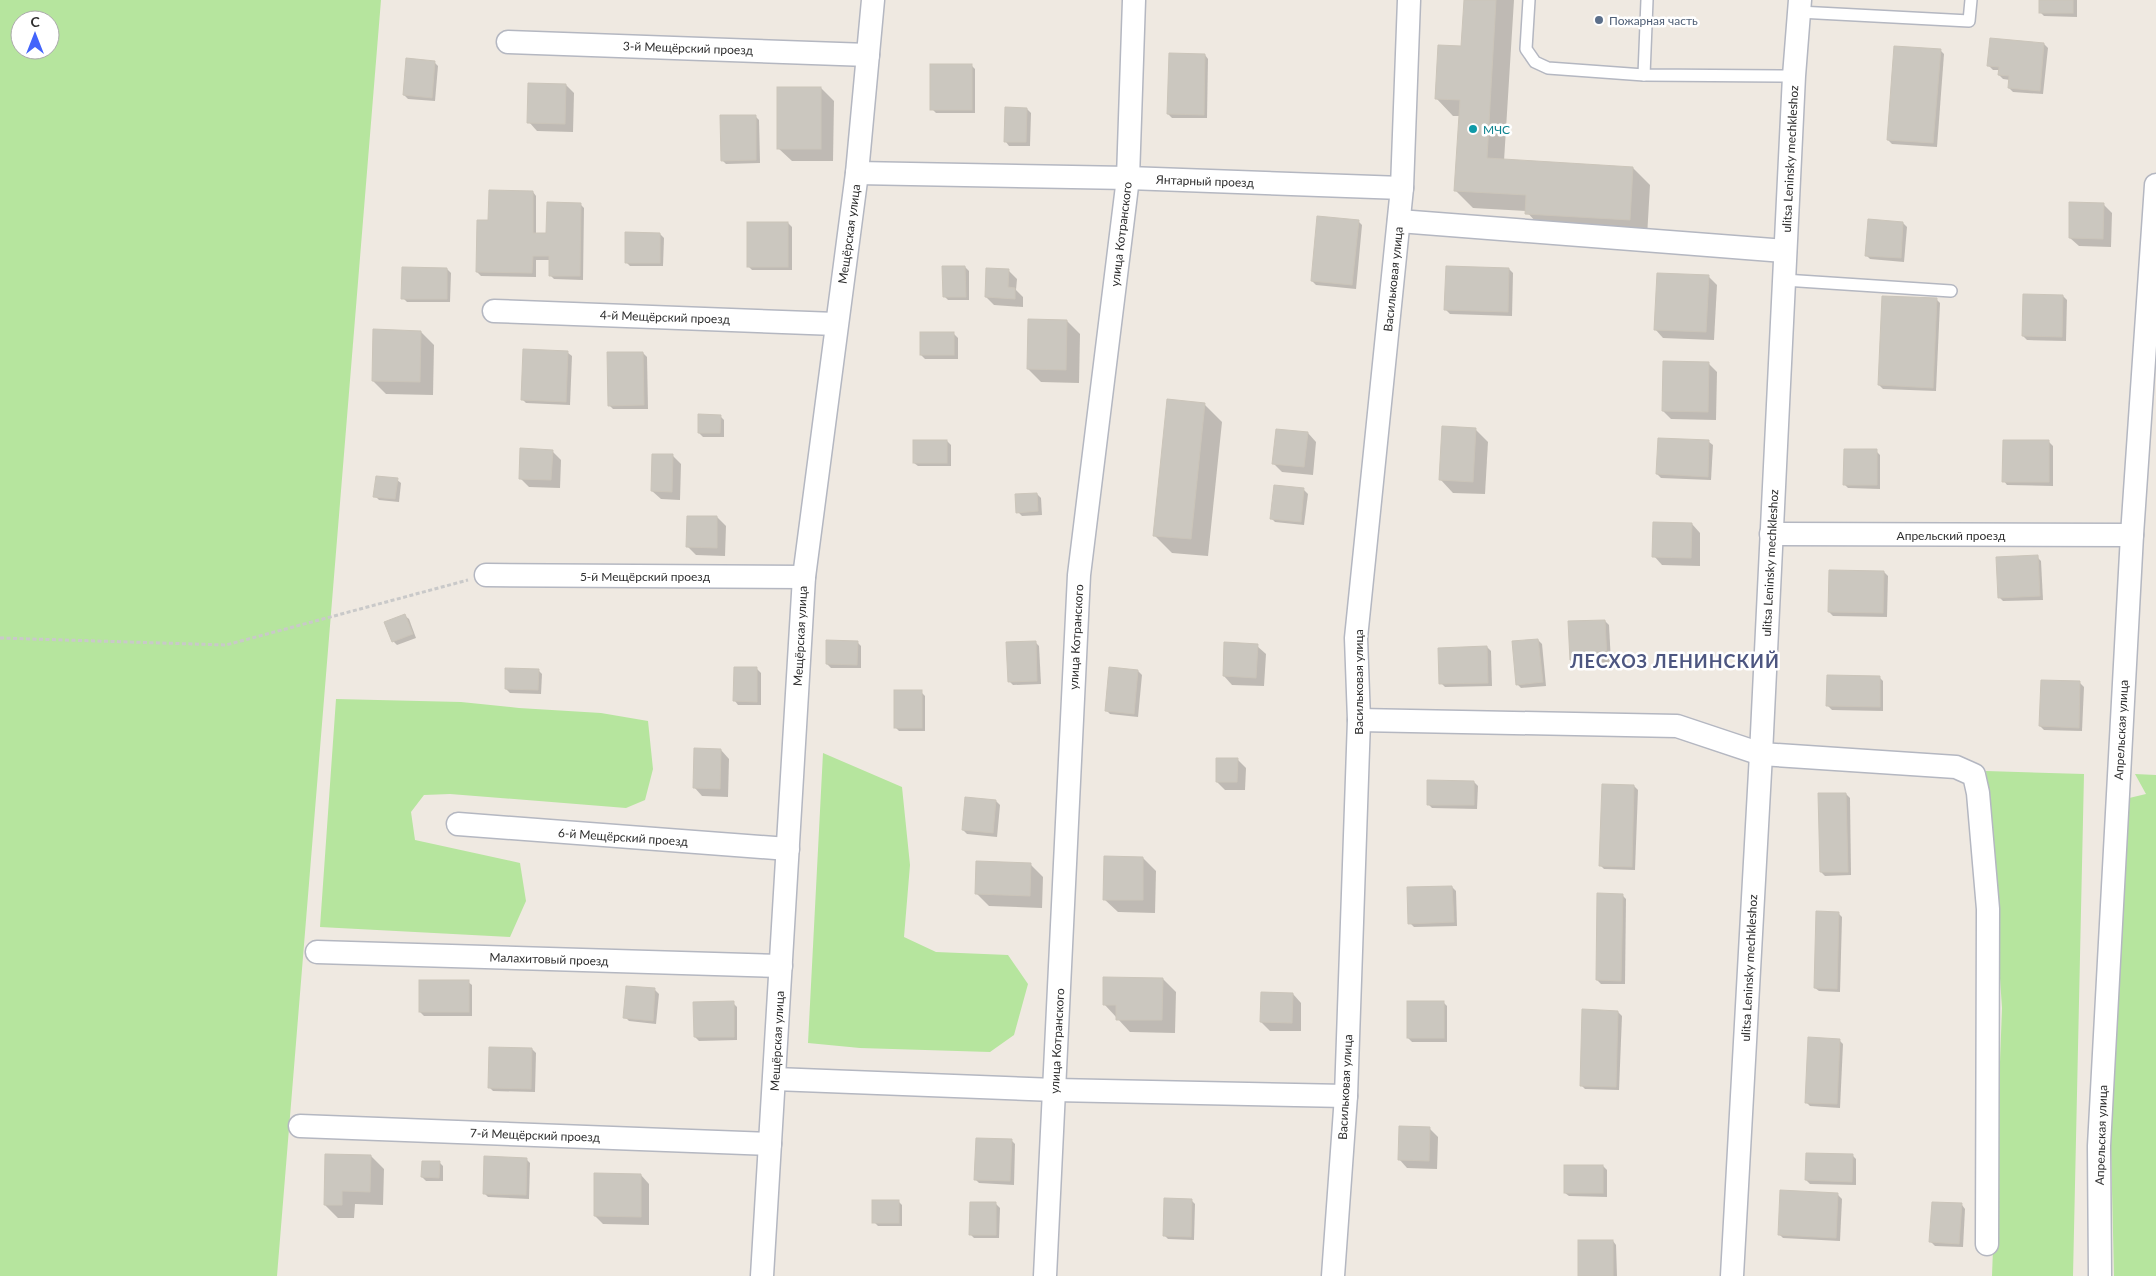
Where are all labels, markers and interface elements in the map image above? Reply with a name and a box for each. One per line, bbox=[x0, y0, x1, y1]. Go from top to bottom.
north arrow bbox=[10, 10, 60, 60]
text: С bbox=[30, 13, 40, 30]
place label: Пожарная часть bbox=[1609, 13, 1698, 28]
marker: Пожарная часть bbox=[1593, 14, 1605, 26]
street label: 3-й Мещёрский проезд bbox=[623, 38, 754, 58]
street label: ulitsa Leninsky mechkleshoz bbox=[1779, 84, 1801, 233]
place label: МЧС bbox=[1483, 122, 1510, 137]
marker: МЧС bbox=[1467, 123, 1479, 135]
street label: Янтарный проезд bbox=[1155, 172, 1255, 190]
street label: улица Котранского bbox=[1107, 181, 1135, 287]
street label: Мещёрская улица bbox=[835, 183, 863, 285]
street label: Васильковая улица bbox=[1380, 226, 1406, 332]
street label: 4-й Мещёрский проезд bbox=[600, 307, 731, 327]
street label: ulitsa Leninsky mechkleshoz bbox=[1759, 488, 1781, 637]
street label: Апрельский проезд bbox=[1897, 528, 2006, 543]
street label: 5-й Мещёрский проезд bbox=[580, 569, 711, 584]
street label: улица Котранского bbox=[1066, 584, 1086, 690]
street label: Мещёрская улица bbox=[790, 585, 810, 686]
street label: Васильковая улица bbox=[1351, 629, 1366, 735]
district label: ЛЕСХОЗ ЛЕНИНСКИЙ bbox=[1569, 650, 1780, 672]
street label: Апрельская улица bbox=[2111, 679, 2131, 780]
street label: 6-й Мещёрский проезд bbox=[558, 825, 689, 849]
street label: ulitsa Leninsky mechkleshoz bbox=[1738, 893, 1760, 1042]
street label: Малахитовый проезд bbox=[489, 949, 610, 969]
street label: улица Котранского bbox=[1047, 988, 1067, 1094]
street label: Мещёрская улица bbox=[767, 990, 787, 1091]
street label: Васильковая улица bbox=[1335, 1034, 1355, 1140]
street label: Апрельская улица bbox=[2092, 1085, 2110, 1185]
street label: 7-й Мещёрский проезд bbox=[470, 1125, 601, 1145]

